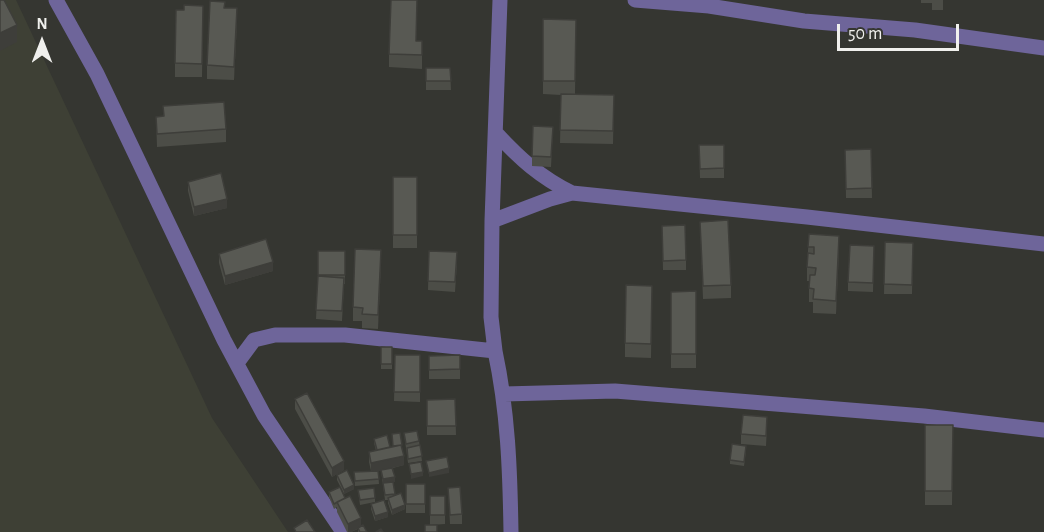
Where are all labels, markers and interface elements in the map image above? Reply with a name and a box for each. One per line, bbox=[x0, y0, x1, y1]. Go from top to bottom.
north arrow bbox=[12, 12, 72, 72]
scale bar bbox=[840, 12, 962, 50]
text: N bbox=[36, 16, 48, 32]
text: 50 m bbox=[848, 25, 882, 43]

